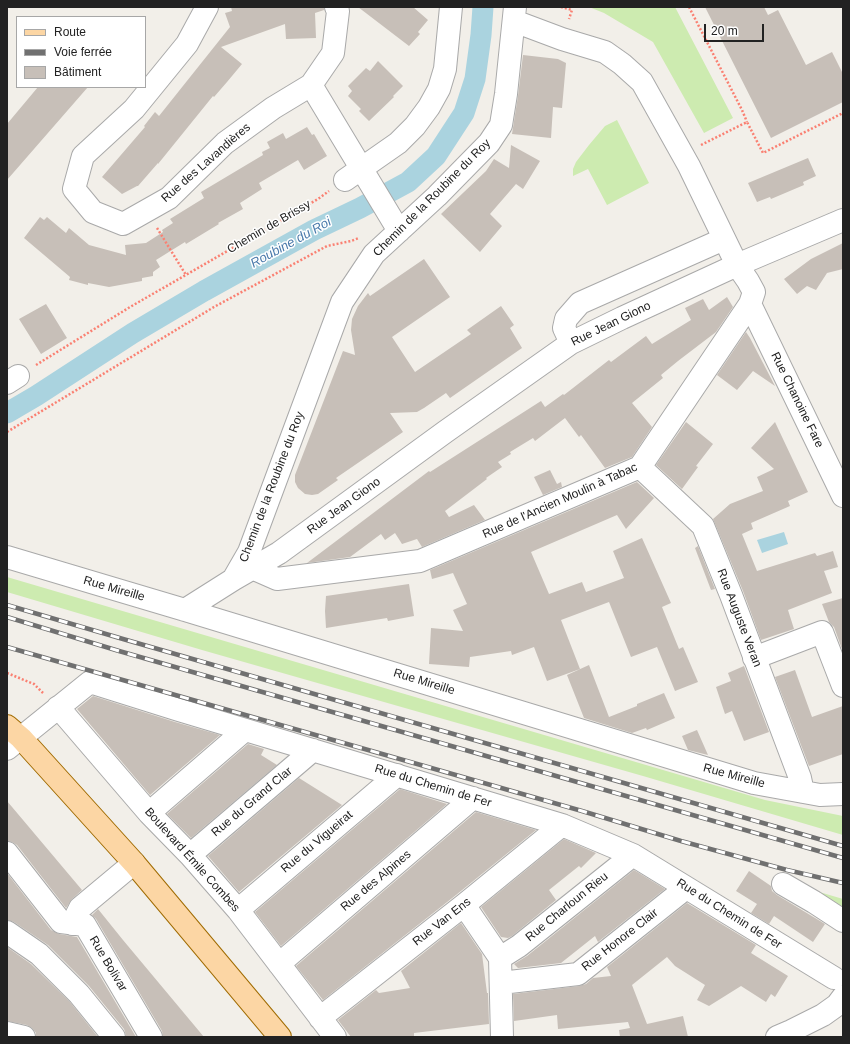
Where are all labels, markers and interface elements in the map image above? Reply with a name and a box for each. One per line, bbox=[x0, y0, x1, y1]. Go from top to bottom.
legend bbox=[16, 16, 146, 88]
scale bar bbox=[706, 16, 766, 42]
text: 20 m bbox=[711, 24, 738, 38]
text: Route bbox=[54, 25, 86, 39]
text: Voie ferrée bbox=[54, 45, 112, 59]
text: Bâtiment bbox=[54, 65, 101, 79]
street label: Rue des Lavandières bbox=[158, 120, 254, 206]
street label: Chemin de la Roubine du Roy bbox=[370, 136, 494, 260]
street label: Chemin de Brissy bbox=[225, 197, 313, 257]
water label: Roubine du Roi bbox=[248, 214, 334, 272]
street label: Rue Jean Giono bbox=[569, 299, 653, 349]
street label: Rue Chanoine Fare bbox=[768, 350, 826, 450]
street label: Chemin de la Roubine du Roy bbox=[237, 410, 307, 564]
street label: Rue de l'Ancien Moulin à Tabac bbox=[480, 460, 640, 542]
street label: Rue Jean Giono bbox=[305, 475, 383, 537]
street label: Rue Auguste Veran bbox=[714, 567, 764, 669]
street label: Rue Mireille bbox=[82, 573, 146, 605]
street label: Rue Mireille bbox=[392, 666, 456, 698]
street label: Rue du Chemin de Fer bbox=[373, 761, 493, 811]
street label: Rue Mireille bbox=[702, 761, 766, 791]
street label: Rue du Grand Clar bbox=[209, 764, 295, 840]
street label: Boulevard Émile Combes bbox=[141, 805, 243, 915]
street label: Rue du Vigueirat bbox=[278, 808, 356, 876]
street label: Rue des Alpines bbox=[338, 847, 414, 915]
street label: Rue Charloun Rieu bbox=[523, 869, 611, 945]
street label: Rue du Chemin de Fer bbox=[674, 876, 784, 952]
street label: Rue Van Ens bbox=[410, 895, 474, 949]
street label: Rue Honore Clair bbox=[579, 906, 661, 974]
street label: Rue Bolivar bbox=[86, 934, 130, 994]

